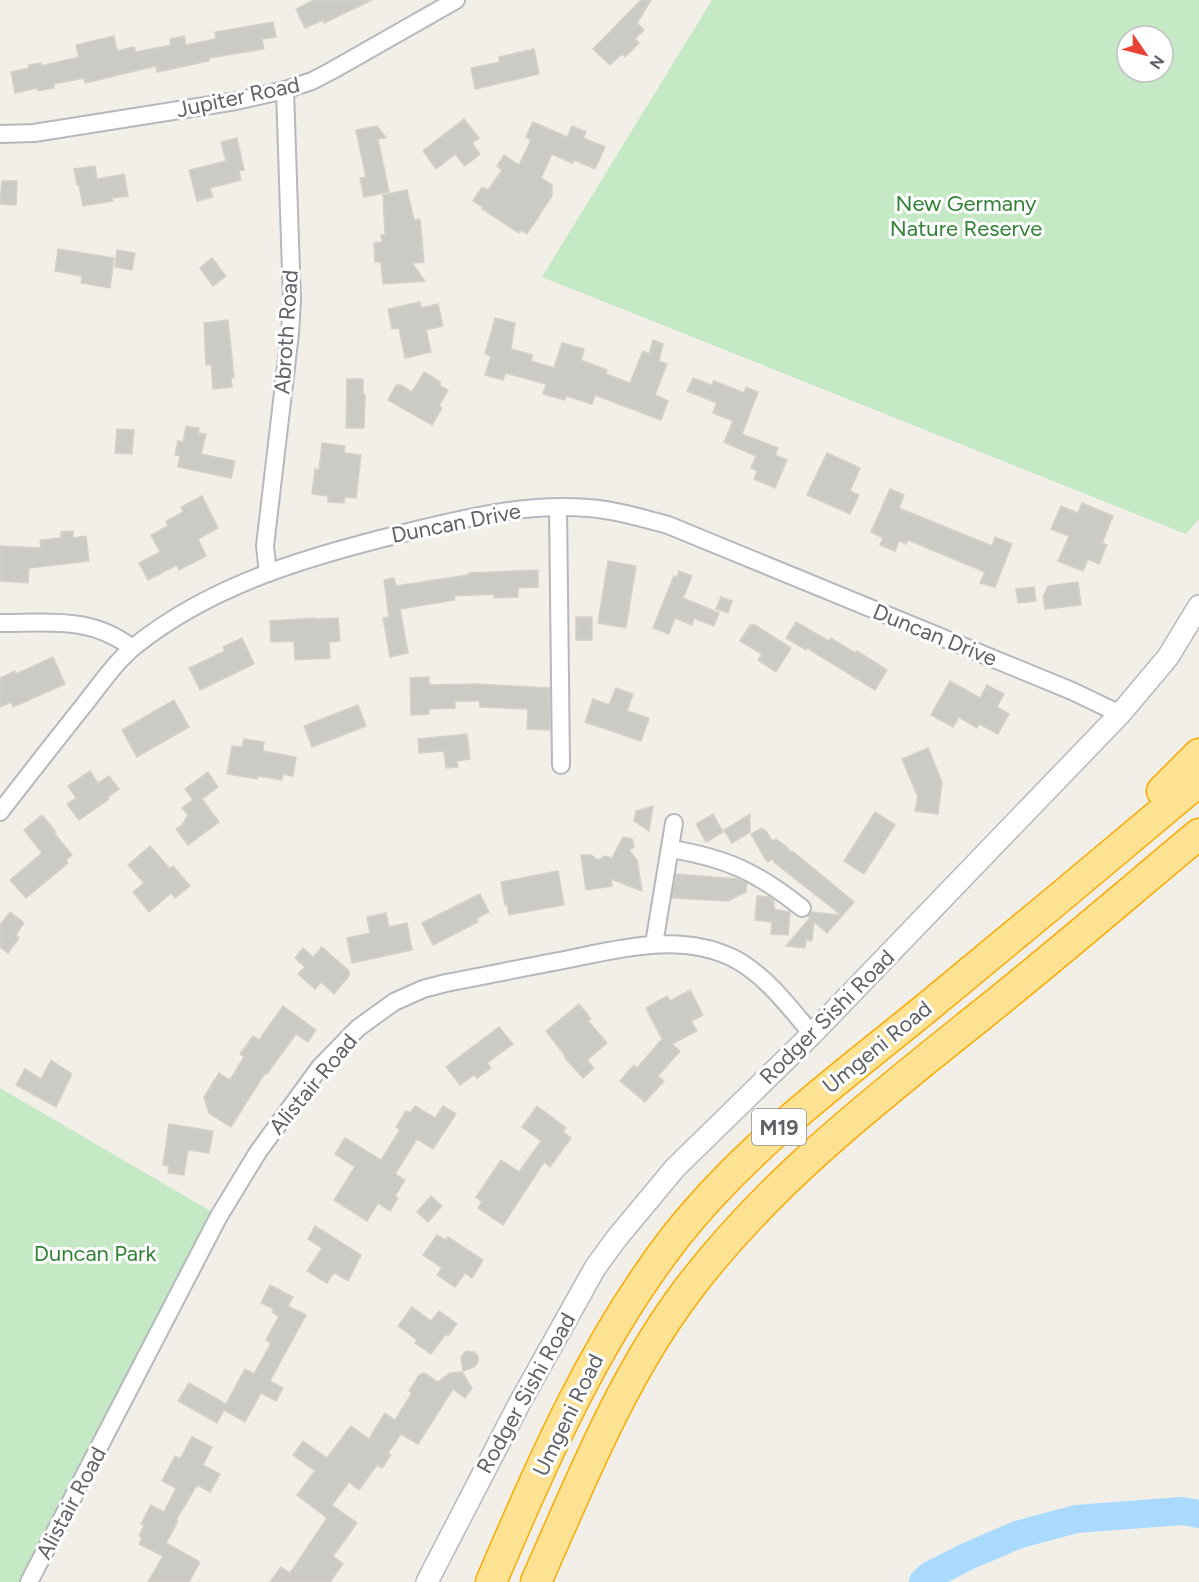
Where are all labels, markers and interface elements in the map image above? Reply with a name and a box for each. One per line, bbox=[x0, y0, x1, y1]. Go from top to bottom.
north arrow bbox=[1115, 24, 1175, 84]
text: N bbox=[1146, 52, 1168, 73]
street label: Jupiter Road bbox=[174, 71, 302, 123]
park label: New Germany Nature Reserve bbox=[890, 190, 1042, 242]
street label: Abroth Road bbox=[268, 269, 304, 395]
street label: Duncan Drive bbox=[389, 497, 523, 549]
street label: Duncan Drive bbox=[869, 598, 1001, 672]
street label: Rodger Sishi Road bbox=[754, 944, 900, 1090]
street label: Umgeni Road bbox=[817, 995, 937, 1099]
street label: Alistair Road bbox=[263, 1028, 363, 1140]
road number: M19 bbox=[752, 1109, 806, 1145]
park label: Duncan Park bbox=[34, 1240, 157, 1267]
street label: Rodger Sishi Road bbox=[471, 1308, 581, 1478]
street label: Umgeni Road bbox=[527, 1349, 609, 1481]
street label: Alistair Road bbox=[30, 1442, 112, 1564]

